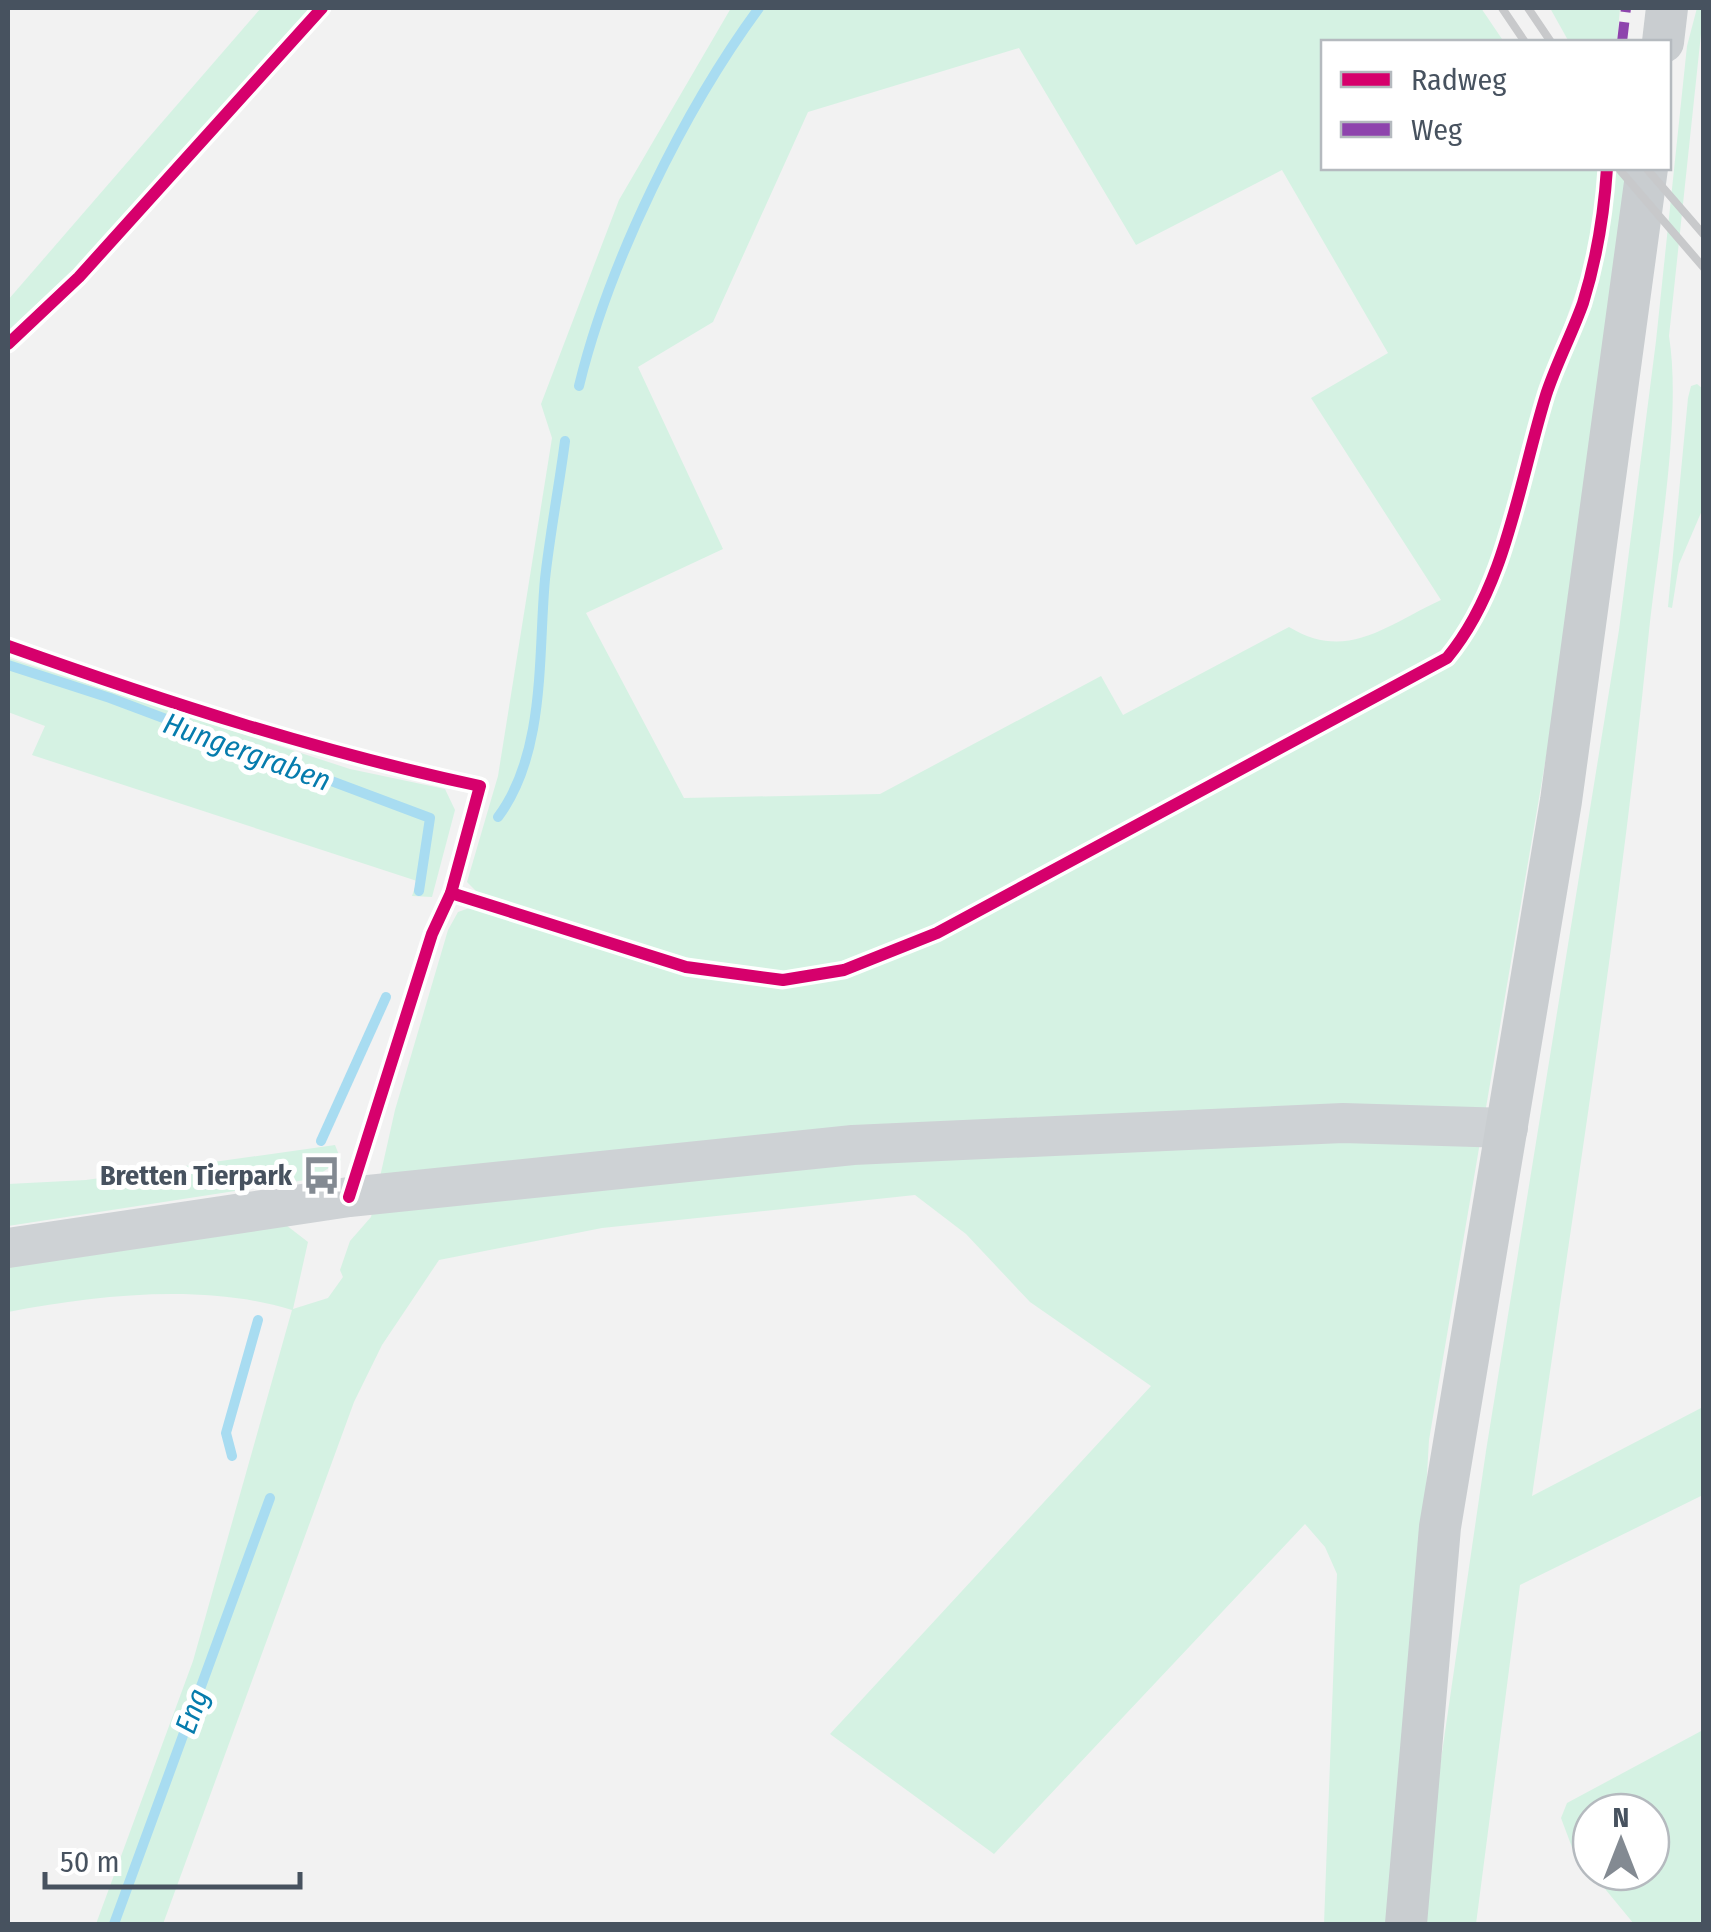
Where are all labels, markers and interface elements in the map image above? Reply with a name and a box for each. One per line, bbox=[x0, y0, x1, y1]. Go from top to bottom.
legend bbox=[1321, 40, 1671, 170]
text: Radweg bbox=[1411, 62, 1507, 98]
text: Weg bbox=[1411, 112, 1463, 148]
water label: Hungergraben bbox=[158, 705, 336, 799]
bus stop icon: Bretten Tierpark bbox=[301, 1154, 343, 1196]
place label: Bretten Tierpark bbox=[100, 1159, 293, 1192]
water label: Eng bbox=[167, 1684, 217, 1738]
north arrow bbox=[1571, 1792, 1671, 1892]
text: N bbox=[1613, 1801, 1629, 1834]
scale bar bbox=[45, 1827, 300, 1889]
text: 50 m bbox=[60, 1844, 120, 1880]

